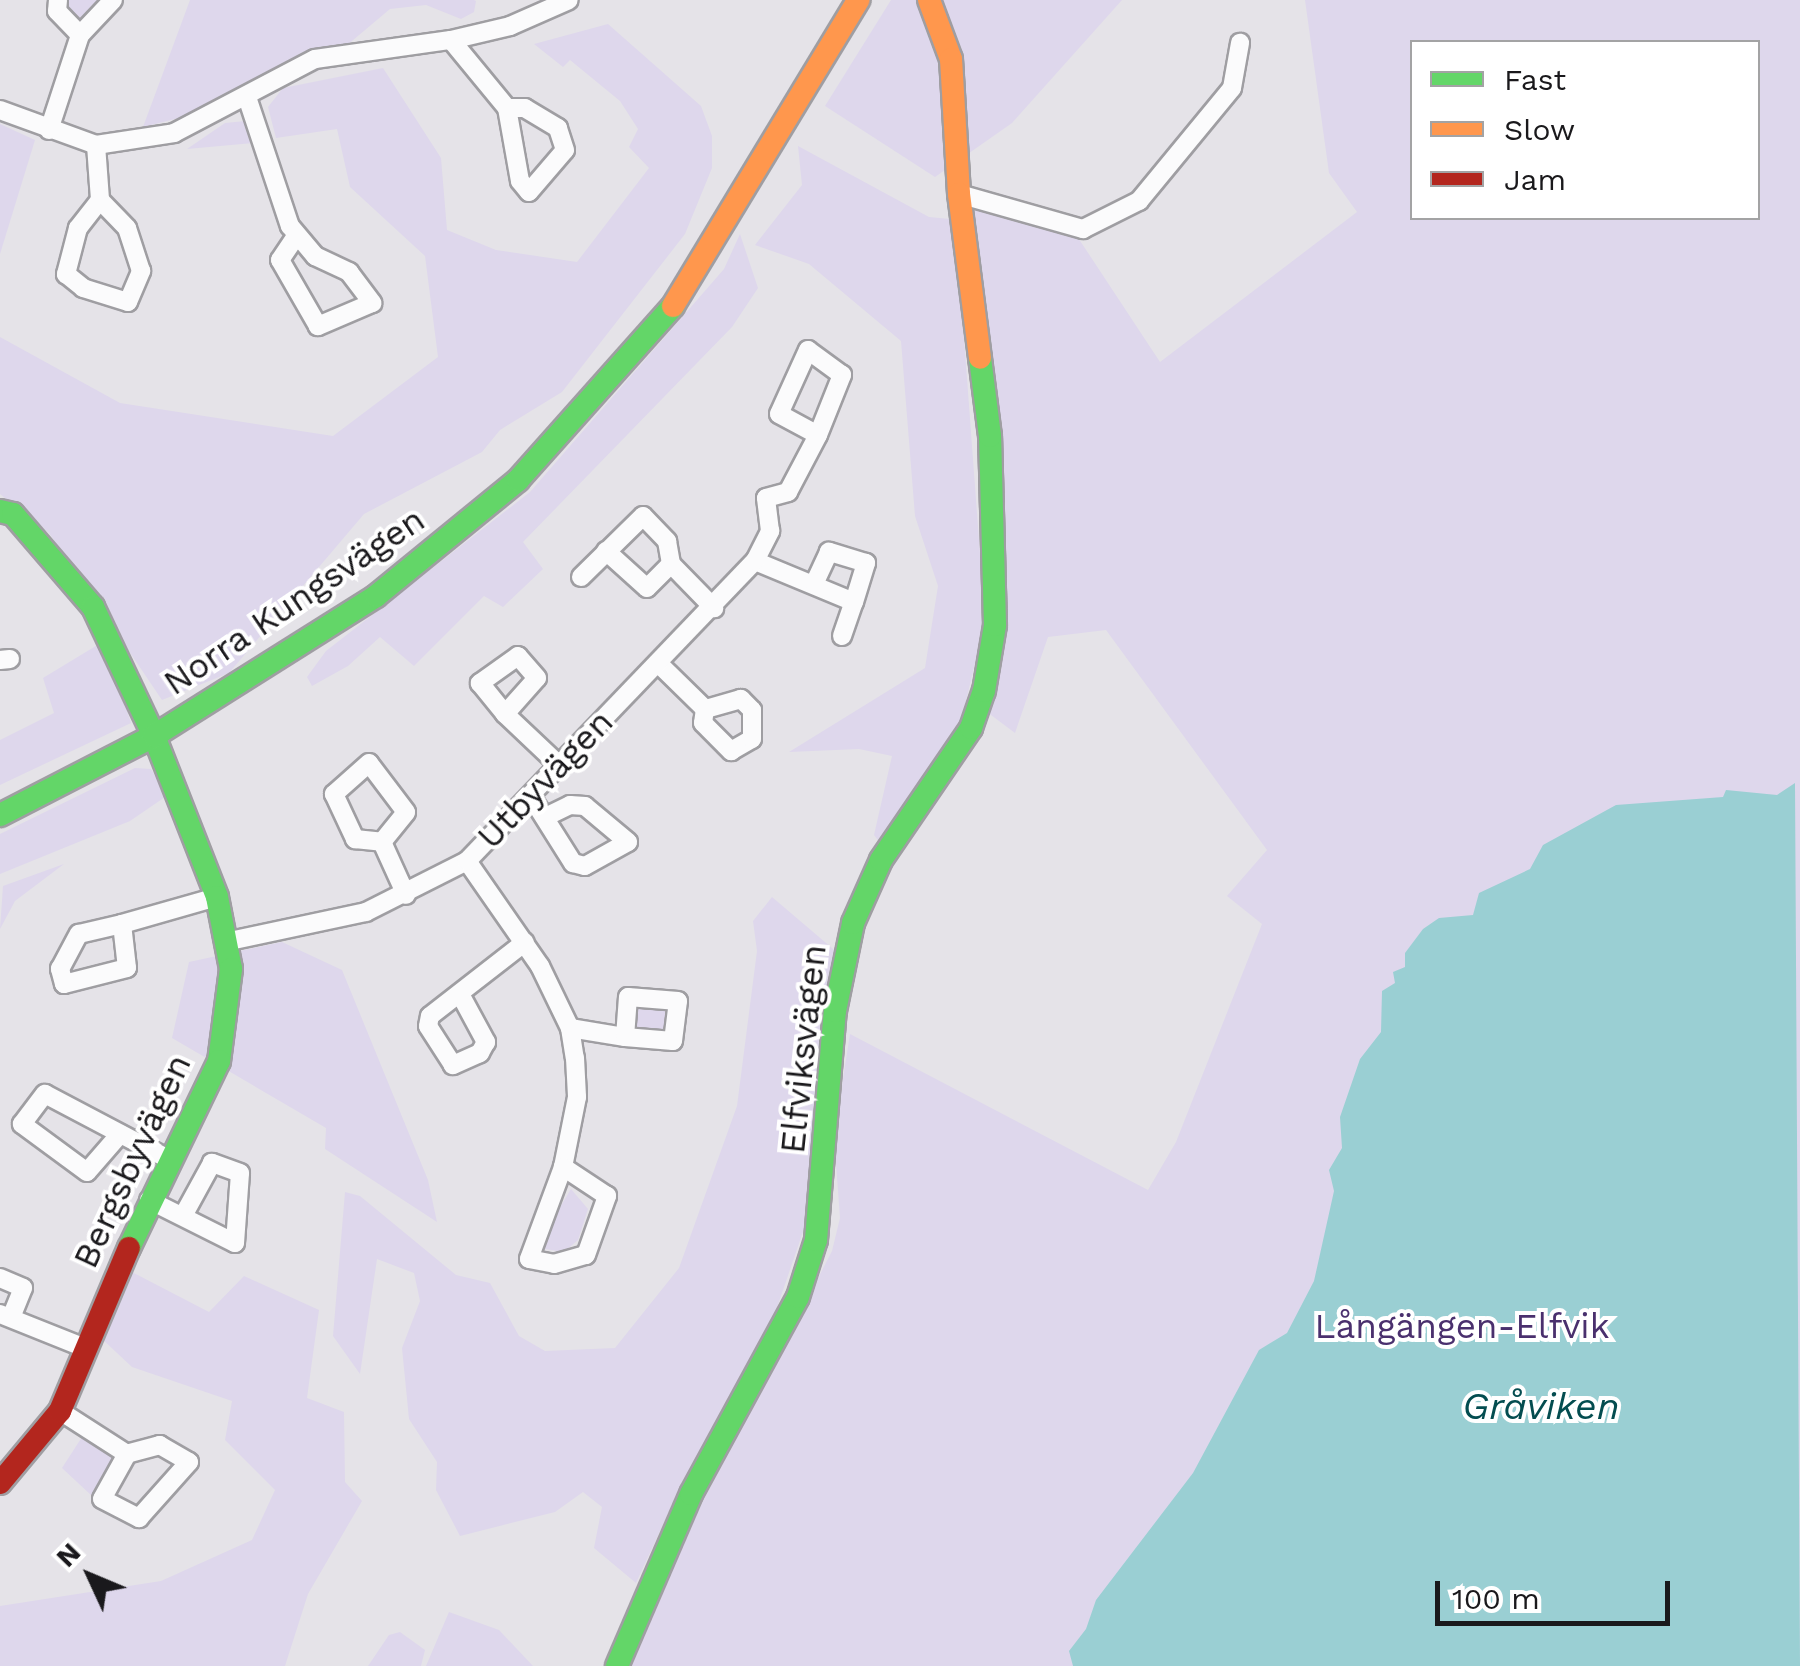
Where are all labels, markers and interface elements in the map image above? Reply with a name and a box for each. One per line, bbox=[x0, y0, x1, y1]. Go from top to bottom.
legend bbox=[1410, 40, 1760, 220]
text: Fast bbox=[1504, 62, 1566, 97]
text: Slow bbox=[1504, 112, 1575, 147]
text: Jam bbox=[1504, 162, 1566, 197]
street label: Norra Kungsvägen bbox=[155, 498, 433, 704]
street label: Utbyvägen bbox=[468, 701, 622, 857]
street label: Elfviksvägen bbox=[771, 942, 835, 1156]
street label: Bergsbyvägen bbox=[64, 1047, 200, 1275]
park label: Långängen-Elfvik bbox=[1315, 1305, 1609, 1347]
water label: Gråviken bbox=[1462, 1384, 1620, 1430]
north arrow bbox=[40, 1526, 140, 1626]
text: N bbox=[49, 1536, 87, 1574]
scale bar bbox=[1440, 1561, 1675, 1623]
text: 100 m bbox=[1452, 1581, 1540, 1616]

